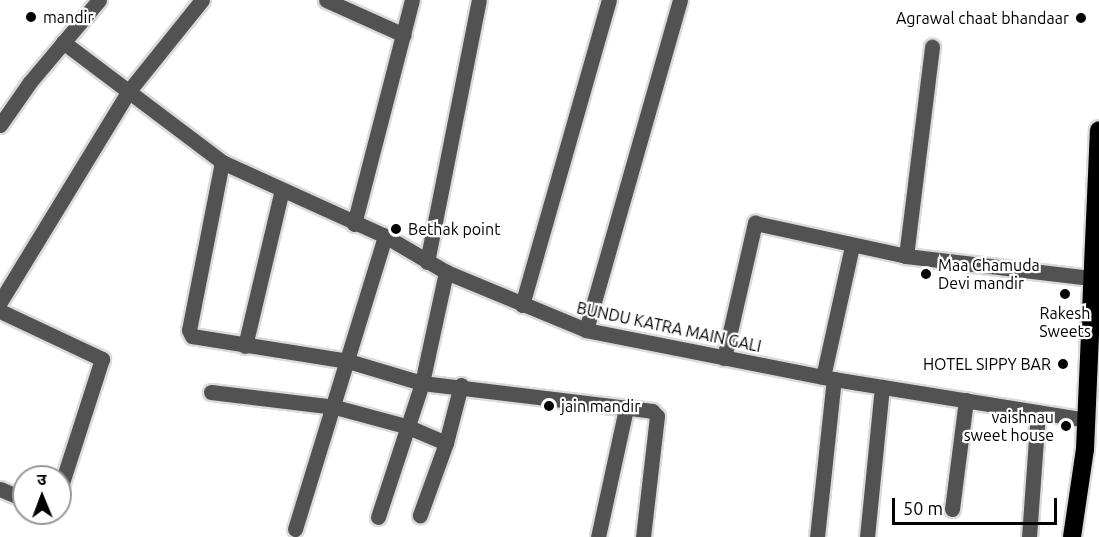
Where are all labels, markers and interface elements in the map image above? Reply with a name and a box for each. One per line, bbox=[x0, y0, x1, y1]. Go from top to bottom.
place label: mandir bbox=[43, 7, 93, 27]
place label: Agrawal chaat bhandaar bbox=[896, 8, 1069, 28]
marker: mandir bbox=[24, 10, 38, 24]
marker: Agrawal chaat bhandaar bbox=[1074, 11, 1088, 25]
place label: Bethak point bbox=[408, 219, 500, 239]
marker: Bethak point bbox=[389, 222, 403, 236]
place label: Maa Chamuda Devi mandir bbox=[938, 255, 1040, 293]
marker: Maa Chamuda Devi mandir bbox=[919, 267, 933, 281]
marker: Rakesh Sweets bbox=[1058, 287, 1072, 301]
street label: BUNDU KATRA MAIN GALI bbox=[575, 298, 763, 356]
place label: Rakesh Sweets bbox=[1039, 303, 1091, 341]
place label: HOTEL SIPPY BAR bbox=[923, 354, 1051, 374]
marker: HOTEL SIPPY BAR bbox=[1056, 357, 1070, 371]
place label: jain mandir bbox=[561, 396, 640, 416]
marker: jain mandir bbox=[542, 399, 556, 413]
place label: vaishnau sweet house bbox=[964, 407, 1054, 445]
marker: vaishnau sweet house bbox=[1059, 419, 1073, 433]
north arrow bbox=[12, 465, 72, 525]
text: उ bbox=[37, 470, 47, 488]
scale bar bbox=[895, 486, 1060, 524]
text: 50 m bbox=[903, 498, 943, 518]

